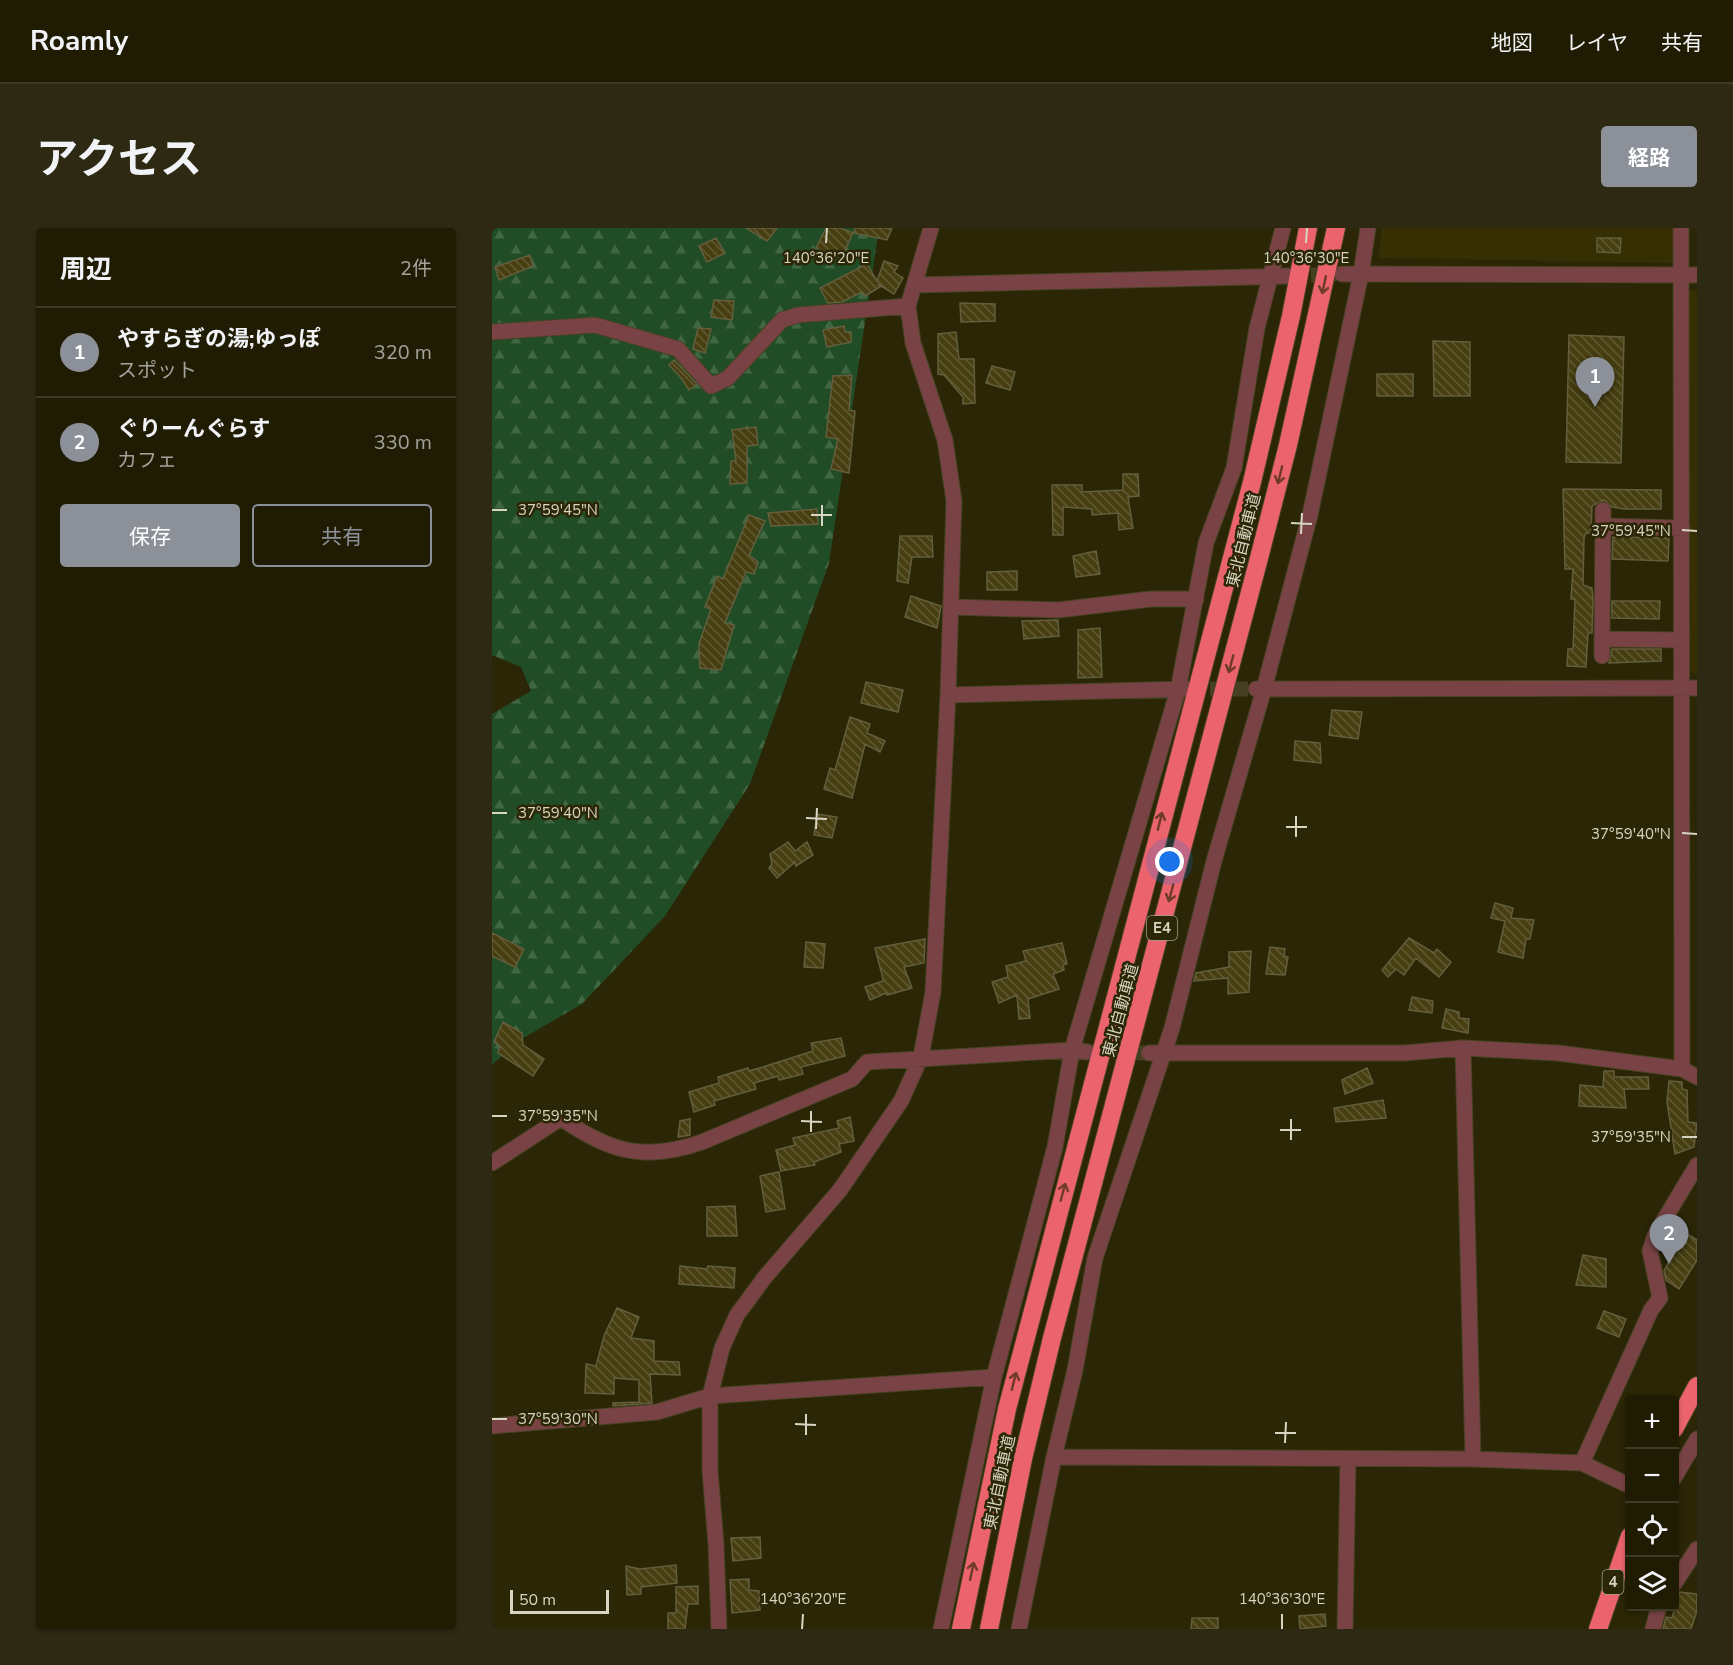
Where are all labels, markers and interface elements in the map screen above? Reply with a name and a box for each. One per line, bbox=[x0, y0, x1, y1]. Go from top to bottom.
text: Roamly bbox=[30, 22, 128, 60]
text: 地図 bbox=[1491, 29, 1533, 57]
text: レイヤ bbox=[1566, 29, 1628, 57]
text: 共有 bbox=[1661, 29, 1703, 57]
button: 経路 bbox=[1601, 126, 1697, 187]
text: アクセス bbox=[36, 131, 202, 188]
text: 140°36'20"E bbox=[783, 248, 869, 268]
text: 140°36'30"E bbox=[1263, 248, 1349, 268]
text: 周辺 bbox=[60, 252, 112, 287]
text: 2件 bbox=[400, 255, 432, 282]
one-way arrow bbox=[1318, 275, 1329, 295]
text: やすらぎの湯;ゆっぽ bbox=[117, 324, 320, 354]
text: 1 bbox=[74, 339, 86, 366]
text: 320 m bbox=[374, 339, 432, 366]
text: スポット bbox=[117, 357, 197, 384]
pin: 1 bbox=[1576, 358, 1614, 407]
text: ぐりーんぐらす bbox=[117, 414, 271, 444]
text: 2 bbox=[74, 429, 86, 456]
text: 330 m bbox=[374, 429, 432, 456]
text: カフェ bbox=[117, 447, 177, 474]
one-way arrow bbox=[1274, 465, 1286, 484]
street label: 東北自動車道 bbox=[1222, 491, 1266, 589]
text: 37°59'45"N bbox=[518, 500, 598, 520]
button: 保存 bbox=[60, 504, 240, 567]
button: 共有 bbox=[252, 504, 432, 567]
text: 37°59'45"N bbox=[1591, 521, 1671, 541]
one-way arrow bbox=[1225, 654, 1237, 673]
text: 37°59'40"N bbox=[518, 803, 598, 823]
one-way arrow bbox=[1155, 812, 1167, 831]
text: 37°59'40"N bbox=[1591, 824, 1671, 844]
your location bbox=[1155, 847, 1184, 876]
one-way arrow bbox=[1165, 883, 1176, 902]
road number: E4 bbox=[1147, 916, 1177, 940]
street label: 東北自動車道 bbox=[1098, 961, 1144, 1059]
text: 37°59'35"N bbox=[518, 1106, 598, 1126]
text: 37°59'35"N bbox=[1591, 1127, 1671, 1147]
one-way arrow bbox=[1058, 1183, 1069, 1202]
pin: 2 bbox=[1650, 1214, 1688, 1264]
one-way arrow bbox=[1009, 1372, 1021, 1391]
map controls bbox=[1625, 1395, 1679, 1611]
button: + bbox=[1625, 1395, 1679, 1449]
text: 37°59'30"N bbox=[518, 1409, 598, 1429]
street label: 東北自動車道 bbox=[979, 1433, 1021, 1531]
button: − bbox=[1625, 1449, 1679, 1503]
button: locate bbox=[1625, 1503, 1679, 1557]
button: layers bbox=[1625, 1557, 1679, 1611]
one-way arrow bbox=[967, 1562, 978, 1582]
road number: 4 bbox=[1602, 1570, 1624, 1594]
scale bar bbox=[510, 1587, 609, 1614]
text: 50 m bbox=[519, 1589, 556, 1611]
text: 140°36'20"E bbox=[760, 1589, 846, 1609]
text: 140°36'30"E bbox=[1239, 1589, 1325, 1609]

